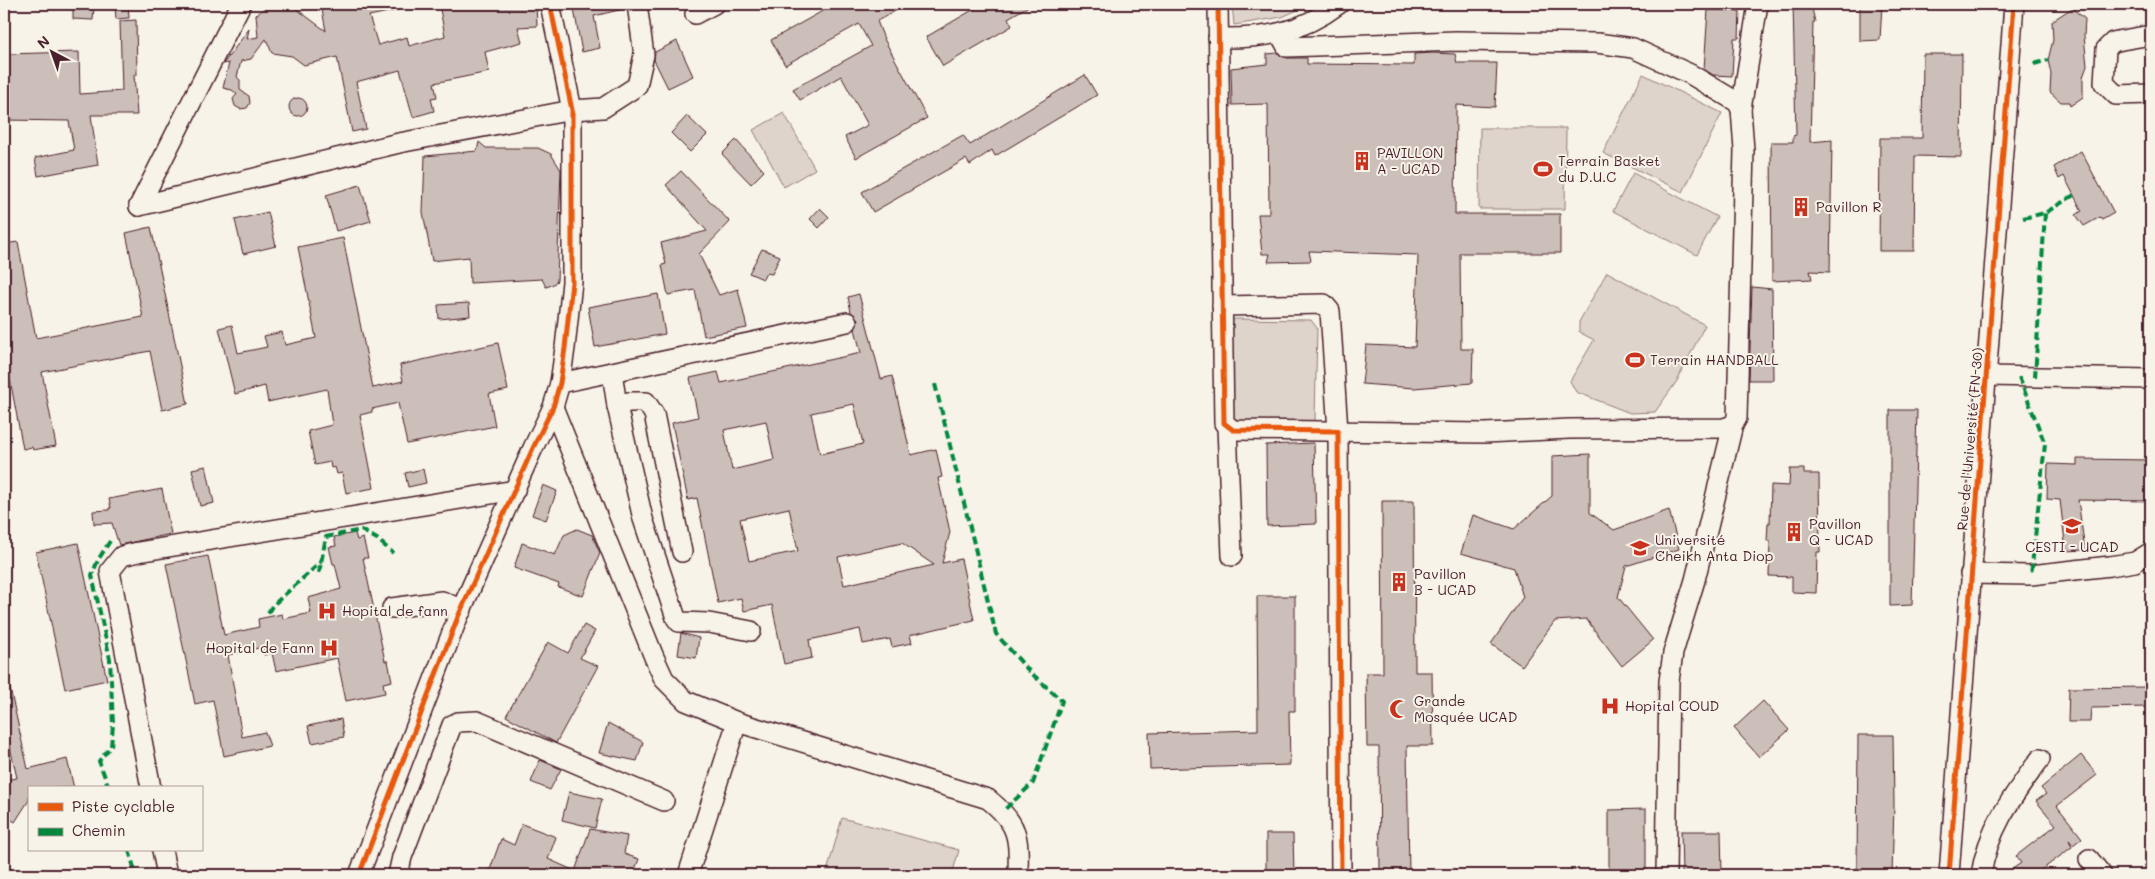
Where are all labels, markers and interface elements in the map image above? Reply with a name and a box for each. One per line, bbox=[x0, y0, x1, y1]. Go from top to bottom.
north arrow bbox=[28, 28, 78, 78]
text: N bbox=[33, 31, 53, 52]
place label: PAVILLON A - UCAD bbox=[1377, 143, 1443, 178]
building icon: PAVILLON A - UCAD bbox=[1351, 150, 1373, 172]
place label: Terrain Basket du D.U.C bbox=[1558, 151, 1660, 186]
sports icon: Terrain Basket du D.U.C bbox=[1532, 158, 1554, 180]
building icon: Pavillon R bbox=[1790, 196, 1812, 218]
place label: Pavillon R bbox=[1816, 197, 1882, 216]
street label: Rue de l'Université (FN-30) bbox=[1952, 346, 1987, 531]
sports icon: Terrain HANDBALL bbox=[1624, 349, 1646, 371]
place label: Terrain HANDBALL bbox=[1650, 350, 1779, 369]
place label: Pavillon Q - UCAD bbox=[1809, 514, 1873, 549]
school or university icon: CESTI - UCAD bbox=[2061, 515, 2083, 537]
building icon: Pavillon Q - UCAD bbox=[1783, 521, 1805, 543]
place label: Université Cheikh Anta Diop bbox=[1655, 530, 1773, 565]
school or university icon: Université Cheikh Anta Diop bbox=[1629, 537, 1651, 559]
place label: CESTI - UCAD bbox=[2025, 537, 2119, 556]
place label: Pavillon B - UCAD bbox=[1414, 564, 1476, 599]
building icon: Pavillon B - UCAD bbox=[1388, 571, 1410, 593]
hospital icon: Hopital de fann bbox=[316, 600, 338, 622]
place label: Hopital de fann bbox=[342, 601, 448, 620]
hospital icon: Hopital de Fann bbox=[318, 637, 340, 659]
place label: Hopital de Fann bbox=[206, 638, 314, 657]
place label: Grande Mosquée UCAD bbox=[1414, 691, 1517, 726]
hospital icon: Hopital COUD bbox=[1599, 695, 1621, 717]
place label: Hopital COUD bbox=[1625, 696, 1719, 715]
mosque icon: Grande Mosquée UCAD bbox=[1388, 698, 1410, 720]
legend bbox=[28, 786, 202, 852]
text: Piste cyclable bbox=[72, 796, 175, 816]
text: Chemin bbox=[72, 820, 125, 840]

